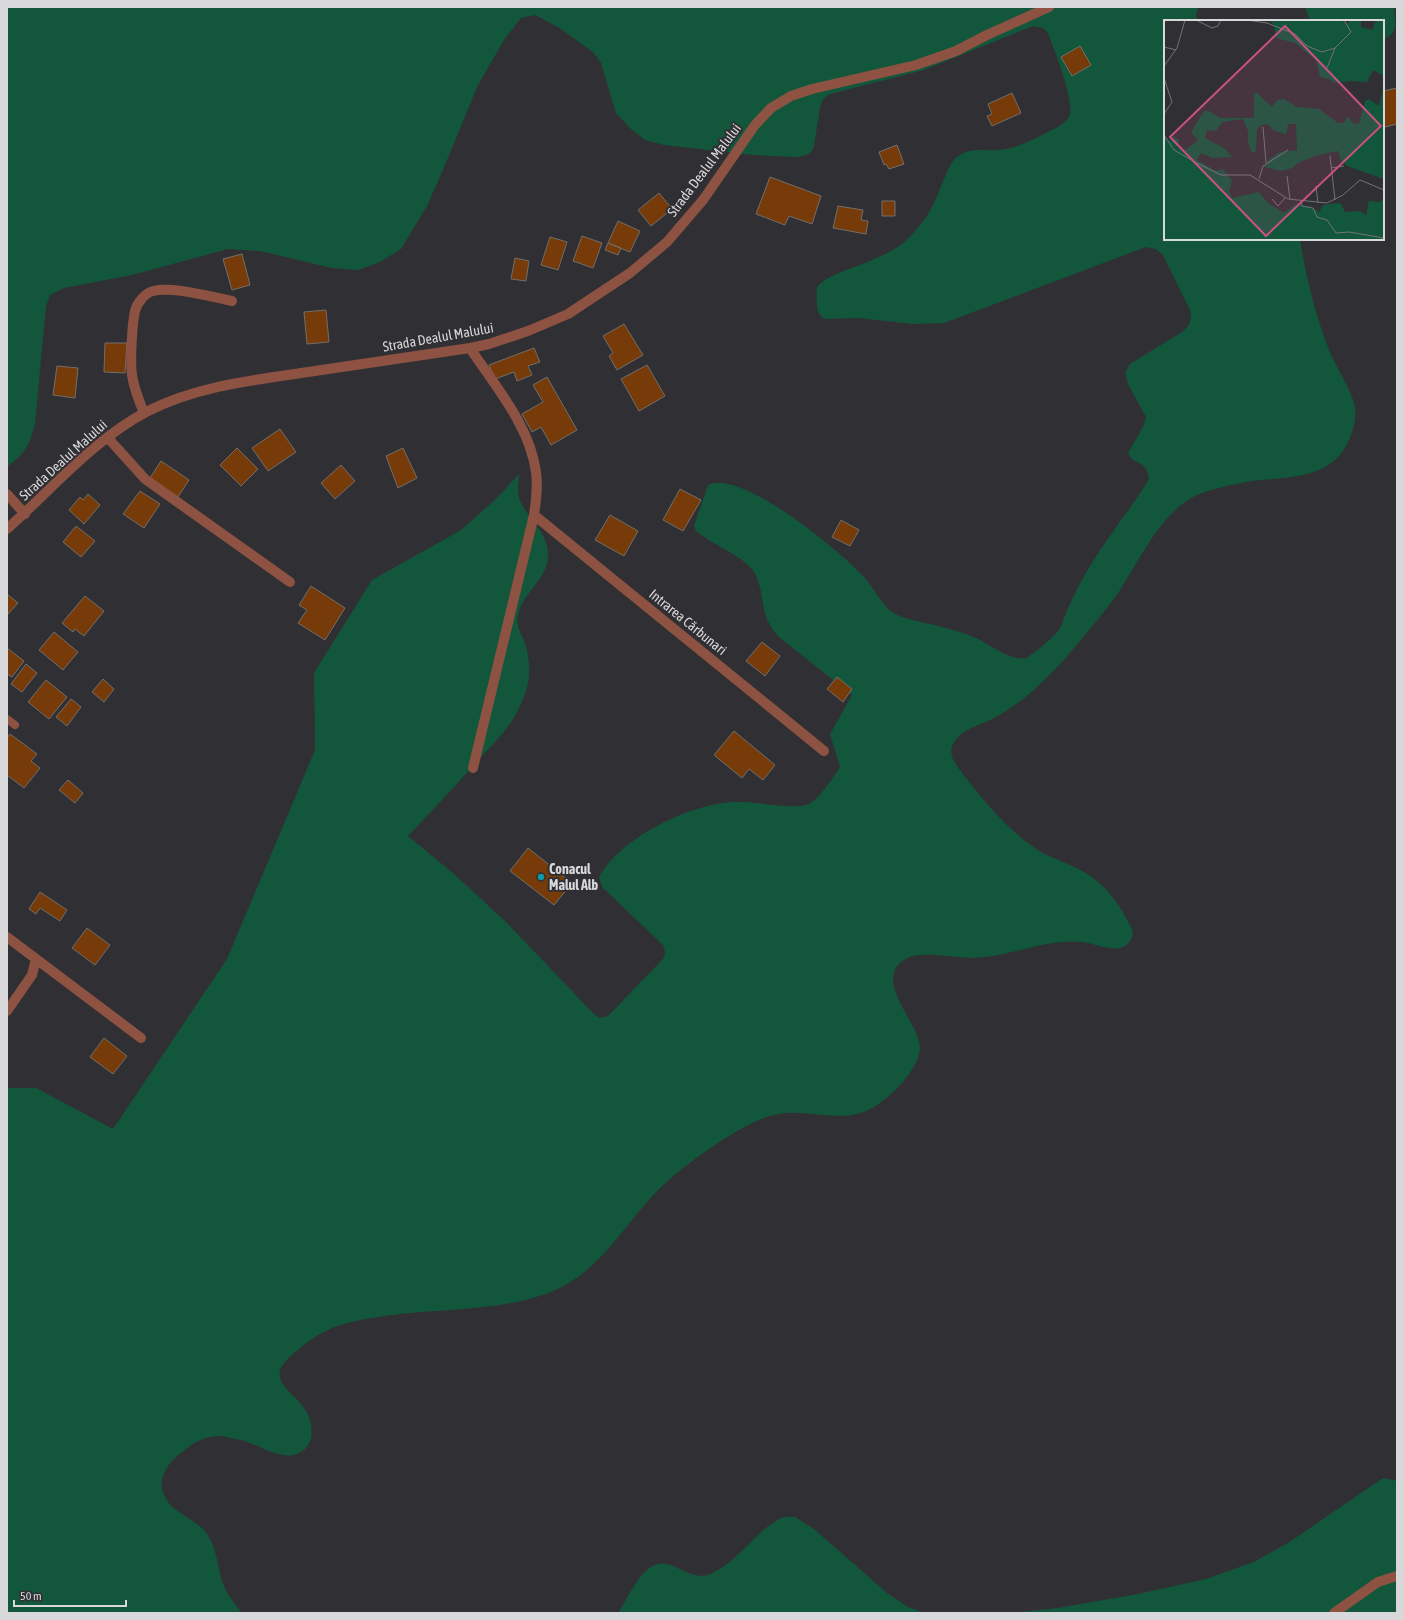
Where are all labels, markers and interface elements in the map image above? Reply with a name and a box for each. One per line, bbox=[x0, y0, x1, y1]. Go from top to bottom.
inset map bbox=[1164, 20, 1384, 240]
street label: Strada Dealul Malului bbox=[664, 120, 744, 220]
street label: Strada Dealul Malului bbox=[381, 319, 495, 355]
street label: Strada Dealul Malului bbox=[16, 417, 110, 503]
street label: Intrarea Cărbunari bbox=[646, 586, 730, 658]
place label: Conacul Malul Alb bbox=[549, 861, 599, 893]
marker: Conacul Malul Alb bbox=[536, 872, 546, 882]
scale bar bbox=[14, 1582, 126, 1608]
text: 50 m bbox=[20, 1589, 42, 1603]

